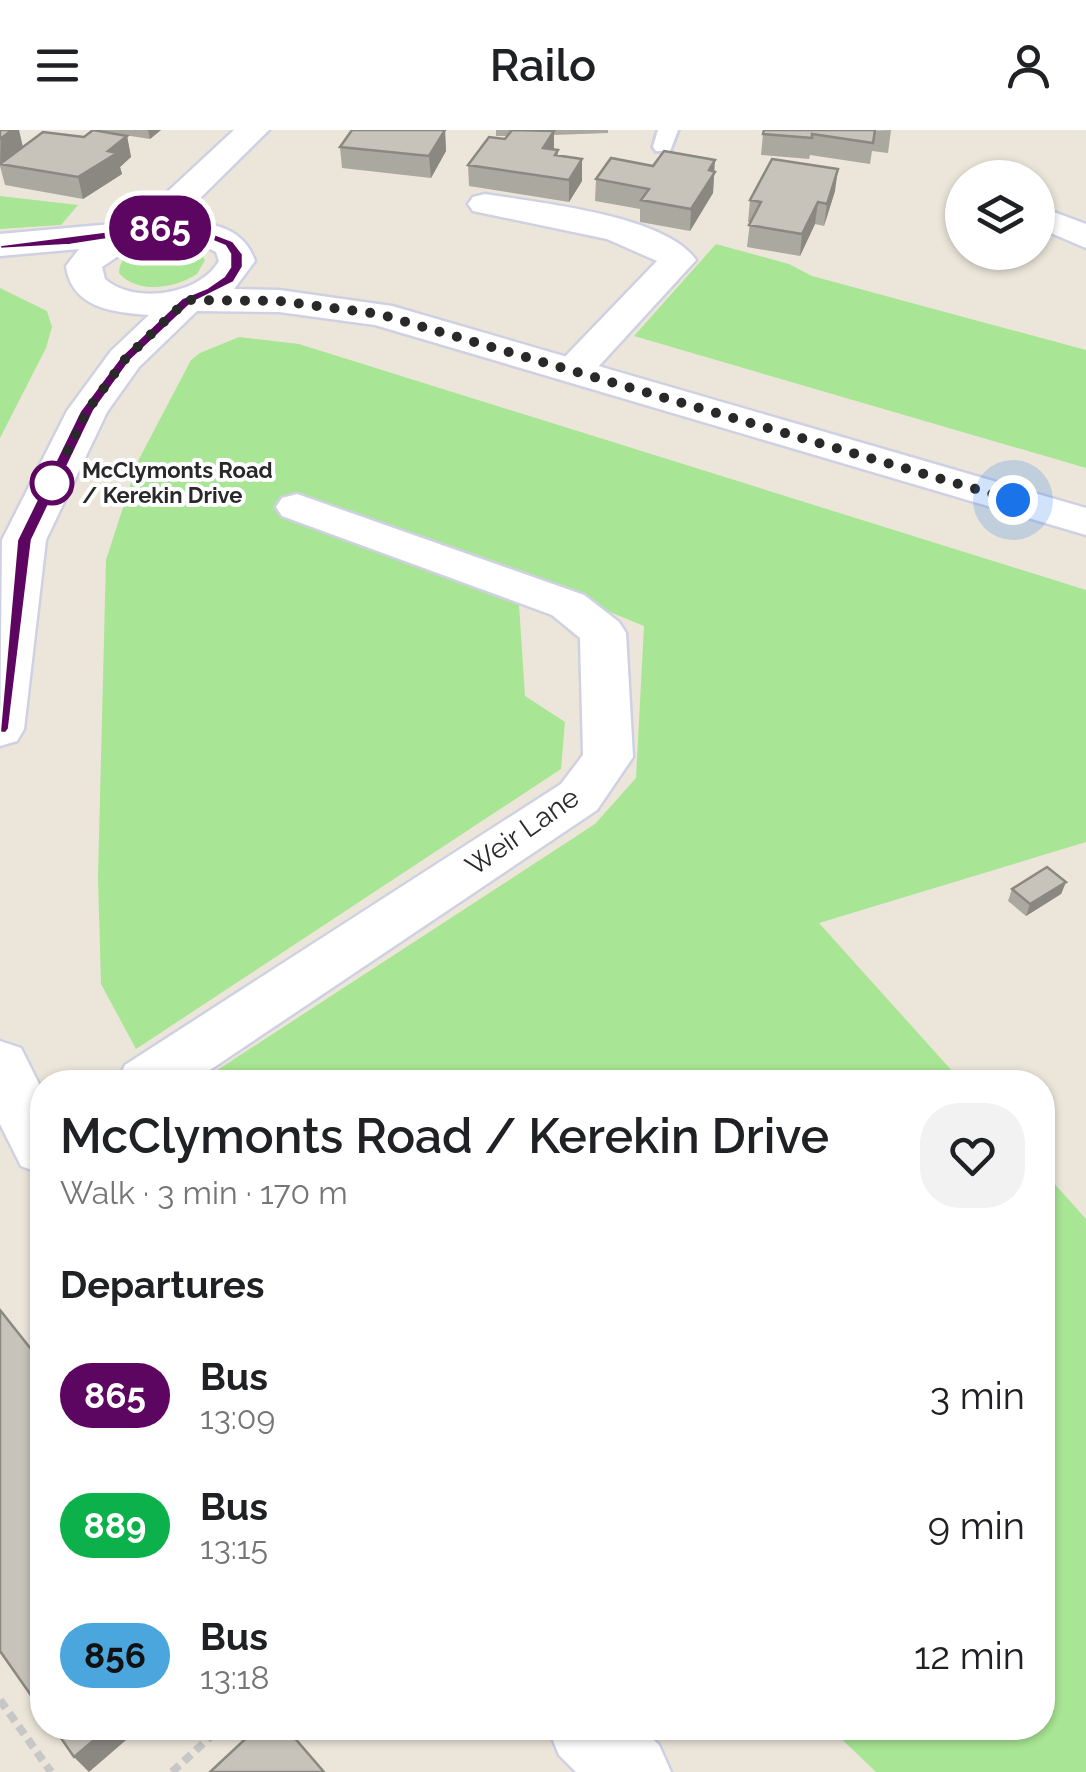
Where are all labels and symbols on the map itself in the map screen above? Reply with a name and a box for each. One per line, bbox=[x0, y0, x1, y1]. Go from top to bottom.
line badge: 865 bbox=[102, 196, 218, 260]
place label: McClymonts Road / Kerekin Drive bbox=[82, 457, 273, 508]
marker: McClymonts Road / Kerekin Drive bbox=[31, 462, 73, 504]
your location bbox=[988, 475, 1038, 525]
street label: Weir Lane bbox=[459, 780, 585, 882]

